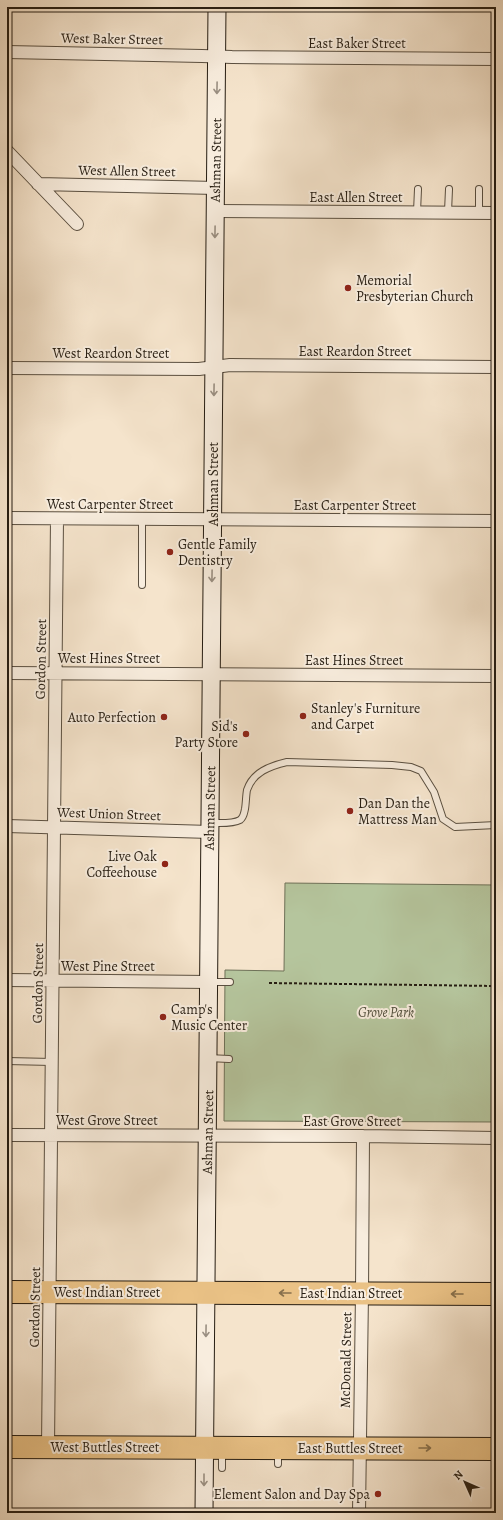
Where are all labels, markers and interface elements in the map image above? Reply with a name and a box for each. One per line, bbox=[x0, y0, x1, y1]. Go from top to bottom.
street label: West Baker Street bbox=[60, 29, 163, 49]
street label: East Baker Street bbox=[308, 34, 406, 53]
one-way arrow bbox=[213, 81, 221, 94]
street label: Ashman Street bbox=[206, 117, 226, 203]
street label: West Allen Street bbox=[77, 161, 176, 181]
street label: East Allen Street bbox=[309, 188, 403, 207]
one-way arrow bbox=[211, 225, 219, 238]
place label: Memorial Presbyterian Church bbox=[356, 271, 474, 306]
marker: Memorial Presbyterian Church bbox=[343, 283, 353, 293]
street label: East Reardon Street bbox=[298, 342, 412, 361]
street label: West Reardon Street bbox=[52, 344, 170, 363]
one-way arrow bbox=[210, 383, 218, 396]
street label: Ashman Street bbox=[204, 441, 223, 527]
street label: West Carpenter Street bbox=[46, 495, 174, 514]
street label: East Carpenter Street bbox=[294, 496, 417, 515]
place label: Gentle Family Dentistry bbox=[178, 535, 257, 570]
marker: Gentle Family Dentistry bbox=[165, 547, 175, 557]
one-way arrow bbox=[208, 569, 216, 582]
street label: Gordon Street bbox=[31, 618, 51, 699]
street label: West Hines Street bbox=[57, 649, 161, 668]
street label: East Hines Street bbox=[305, 651, 404, 670]
place label: Stanley's Furniture and Carpet bbox=[311, 699, 420, 734]
place label: Auto Perfection bbox=[67, 708, 156, 727]
marker: Stanley's Furniture and Carpet bbox=[298, 711, 308, 721]
marker: Auto Perfection bbox=[159, 712, 169, 722]
place label: Sid's Party Store bbox=[175, 717, 238, 752]
marker: Sid's Party Store bbox=[241, 729, 251, 739]
street label: Ashman Street bbox=[200, 765, 220, 851]
place label: Dan Dan the Mattress Man bbox=[358, 794, 437, 829]
street label: West Union Street bbox=[56, 803, 162, 825]
marker: Dan Dan the Mattress Man bbox=[345, 806, 355, 816]
place label: Live Oak Coffeehouse bbox=[87, 847, 157, 882]
marker: Live Oak Coffeehouse bbox=[160, 859, 170, 869]
street label: Gordon Street bbox=[28, 942, 48, 1023]
street label: West Pine Street bbox=[60, 957, 155, 976]
place label: Camp's Music Center bbox=[171, 1000, 248, 1035]
park label: Grove Park bbox=[358, 1003, 414, 1022]
marker: Camp's Music Center bbox=[158, 1012, 168, 1022]
street label: Ashman Street bbox=[198, 1089, 218, 1175]
street label: West Grove Street bbox=[55, 1111, 158, 1130]
street label: East Grove Street bbox=[303, 1112, 401, 1131]
street label: Gordon Street bbox=[25, 1266, 45, 1347]
street label: West Indian Street bbox=[53, 1283, 161, 1302]
street label: East Indian Street bbox=[300, 1284, 403, 1303]
one-way arrow bbox=[279, 1289, 292, 1297]
one-way arrow bbox=[451, 1290, 464, 1298]
street label: McDonald Street bbox=[336, 1311, 356, 1408]
one-way arrow bbox=[202, 1324, 209, 1337]
street label: West Buttles Street bbox=[50, 1438, 160, 1457]
street label: East Buttles Street bbox=[297, 1439, 403, 1458]
one-way arrow bbox=[418, 1444, 431, 1452]
north arrow bbox=[445, 1462, 485, 1502]
text: N bbox=[450, 1467, 466, 1483]
one-way arrow bbox=[200, 1473, 208, 1486]
place label: Element Salon and Day Spa bbox=[214, 1485, 370, 1504]
marker: Element Salon and Day Spa bbox=[373, 1489, 383, 1499]

